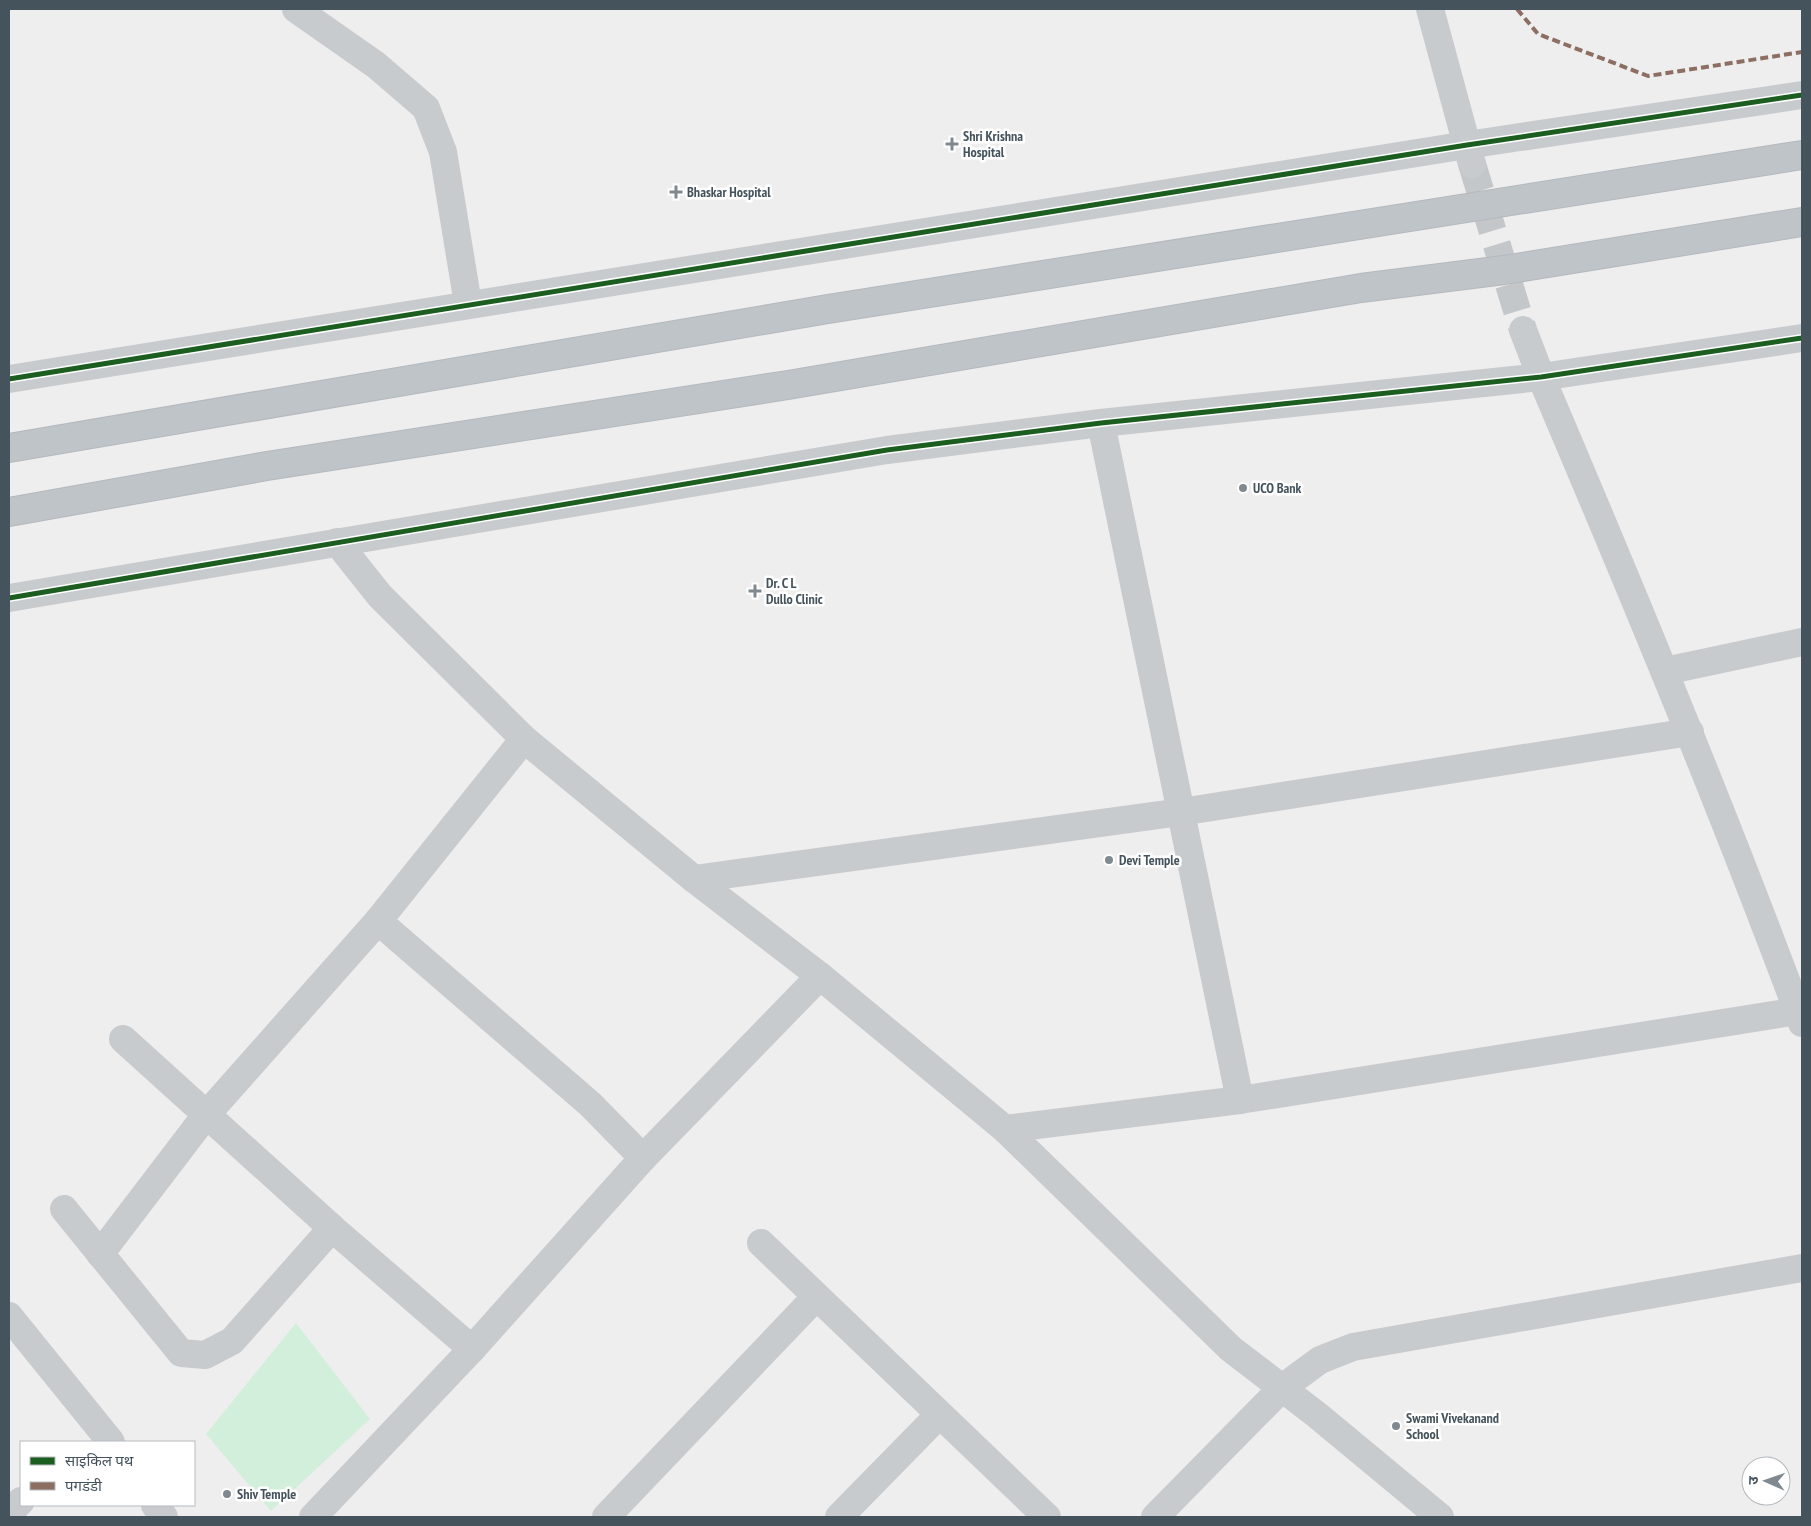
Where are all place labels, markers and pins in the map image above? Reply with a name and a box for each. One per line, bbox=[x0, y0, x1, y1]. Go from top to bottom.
place label: Shri Krishna Hospital bbox=[963, 127, 1023, 161]
marker: Shri Krishna Hospital bbox=[945, 137, 959, 151]
place label: Bhaskar Hospital bbox=[687, 183, 771, 201]
marker: Bhaskar Hospital bbox=[669, 185, 683, 199]
place label: UCO Bank bbox=[1253, 479, 1302, 497]
marker: UCO Bank bbox=[1237, 482, 1249, 494]
place label: Dr. C L Dullo Clinic bbox=[766, 574, 823, 608]
marker: Dr. C L Dullo Clinic bbox=[748, 584, 762, 598]
place label: Devi Temple bbox=[1119, 851, 1180, 869]
marker: Devi Temple bbox=[1103, 854, 1115, 866]
place label: Swami Vivekanand School bbox=[1406, 1409, 1499, 1443]
marker: Swami Vivekanand School bbox=[1390, 1420, 1402, 1432]
place label: Shiv Temple bbox=[237, 1485, 296, 1503]
marker: Shiv Temple bbox=[221, 1488, 233, 1500]

